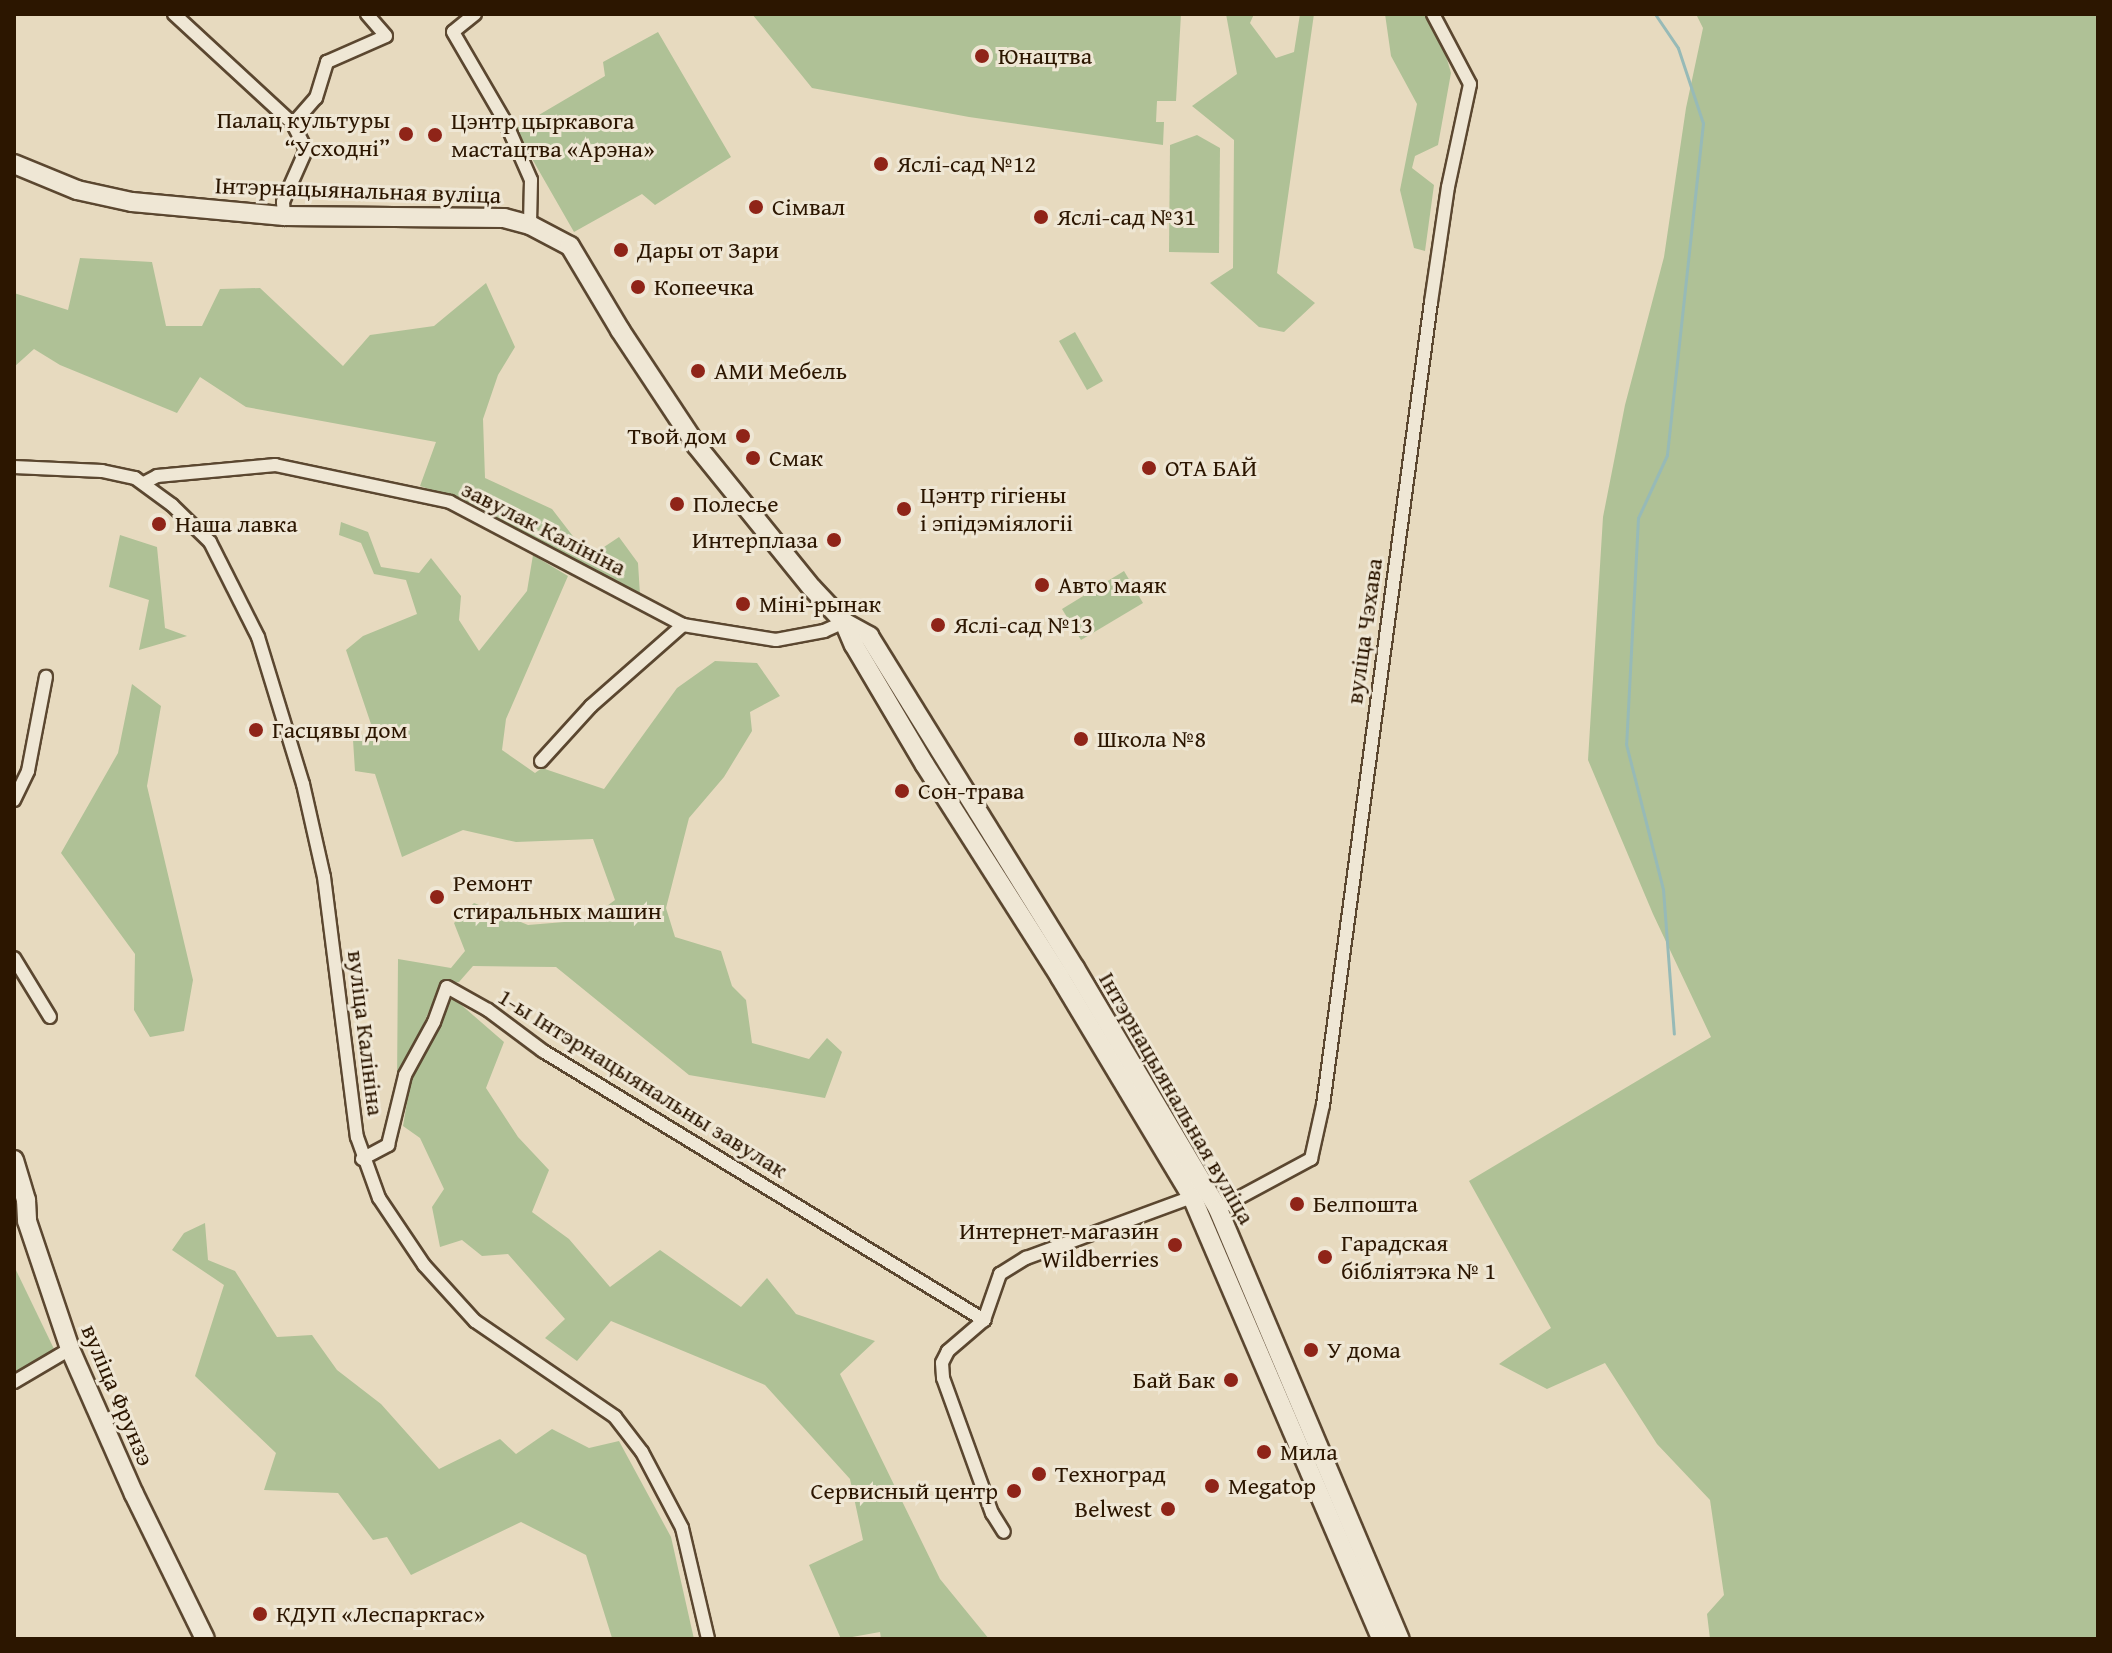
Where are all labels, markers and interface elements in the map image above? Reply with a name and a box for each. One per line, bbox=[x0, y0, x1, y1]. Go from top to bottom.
place label: Юнацтва bbox=[998, 42, 1092, 70]
marker: Юнацтва bbox=[973, 47, 991, 65]
place label: Палац культуры “Усходні” bbox=[217, 106, 390, 162]
place label: Цэнтр цыркавога мастацтва «Арэна» bbox=[451, 107, 655, 163]
marker: Палац культуры “Усходні” bbox=[397, 125, 415, 143]
marker: Цэнтр цыркавога мастацтва «Арэна» bbox=[426, 126, 444, 144]
place label: Яслі-сад №12 bbox=[897, 150, 1036, 178]
marker: Яслі-сад №12 bbox=[872, 155, 890, 173]
street label: Інтэрнацыянальная вуліца bbox=[214, 171, 502, 209]
place label: Сімвал bbox=[772, 193, 845, 221]
marker: Сімвал bbox=[747, 198, 765, 216]
place label: Яслі-сад №31 bbox=[1057, 203, 1196, 231]
marker: Яслі-сад №31 bbox=[1032, 208, 1050, 226]
place label: Дары от Зари bbox=[637, 236, 779, 264]
marker: Дары от Зари bbox=[612, 241, 630, 259]
place label: Копеечка bbox=[654, 273, 754, 301]
marker: Копеечка bbox=[629, 278, 647, 296]
place label: АМИ Мебель bbox=[714, 357, 847, 385]
marker: АМИ Мебель bbox=[689, 362, 707, 380]
place label: Твой дом bbox=[628, 422, 727, 450]
marker: Твой дом bbox=[734, 427, 752, 445]
place label: Смак bbox=[769, 444, 823, 472]
marker: Смак bbox=[744, 449, 762, 467]
place label: ОТА БАЙ bbox=[1165, 454, 1257, 482]
marker: ОТА БАЙ bbox=[1140, 459, 1158, 477]
street label: завулак Калініна bbox=[457, 474, 631, 582]
place label: Цэнтр гігіены і эпідэміялогіі bbox=[920, 481, 1073, 537]
place label: Полесье bbox=[693, 490, 778, 518]
marker: Полесье bbox=[668, 495, 686, 513]
marker: Цэнтр гігіены і эпідэміялогіі bbox=[895, 500, 913, 518]
place label: Наша лавка bbox=[175, 510, 298, 538]
marker: Наша лавка bbox=[150, 515, 168, 533]
place label: Интерплаза bbox=[692, 526, 818, 554]
marker: Интерплаза bbox=[825, 531, 843, 549]
street label: вуліца Чэхава bbox=[1340, 556, 1388, 706]
place label: Авто маяк bbox=[1058, 571, 1167, 599]
marker: Авто маяк bbox=[1033, 576, 1051, 594]
place label: Міні-рынак bbox=[759, 590, 881, 618]
marker: Міні-рынак bbox=[734, 595, 752, 613]
place label: Яслі-сад №13 bbox=[954, 611, 1093, 639]
marker: Яслі-сад №13 bbox=[929, 616, 947, 634]
place label: Гасцявы дом bbox=[272, 716, 408, 744]
marker: Гасцявы дом bbox=[247, 721, 265, 739]
place label: Школа №8 bbox=[1097, 725, 1206, 753]
marker: Школа №8 bbox=[1072, 730, 1090, 748]
place label: Сон-трава bbox=[918, 777, 1025, 805]
marker: Сон-трава bbox=[893, 782, 911, 800]
place label: Ремонт стиральных машин bbox=[453, 869, 662, 925]
marker: Ремонт стиральных машин bbox=[428, 888, 446, 906]
street label: вуліца Калініна bbox=[342, 949, 390, 1117]
street label: Інтэрнацыянальная вуліца bbox=[1093, 967, 1261, 1229]
street label: 1-ы Інтэрнацыянальны завулак bbox=[493, 982, 793, 1184]
place label: Белпошта bbox=[1313, 1190, 1418, 1218]
marker: Белпошта bbox=[1288, 1195, 1306, 1213]
place label: Интернет-магазин Wildberries bbox=[959, 1217, 1159, 1273]
place label: Гарадская бібліятэка № 1 bbox=[1341, 1229, 1496, 1285]
marker: Интернет-магазин Wildberries bbox=[1166, 1236, 1184, 1254]
marker: Гарадская бібліятэка № 1 bbox=[1316, 1248, 1334, 1266]
street label: вуліца Фрунзэ bbox=[75, 1320, 161, 1470]
place label: У дома bbox=[1327, 1336, 1401, 1364]
marker: У дома bbox=[1302, 1341, 1320, 1359]
place label: Бай Бак bbox=[1133, 1366, 1215, 1394]
marker: Бай Бак bbox=[1222, 1371, 1240, 1389]
place label: Мила bbox=[1280, 1438, 1338, 1466]
marker: Мила bbox=[1255, 1443, 1273, 1461]
place label: Техноград bbox=[1055, 1460, 1166, 1488]
marker: Техноград bbox=[1030, 1465, 1048, 1483]
place label: Megatop bbox=[1228, 1472, 1316, 1500]
place label: Сервисный центр bbox=[810, 1477, 998, 1505]
marker: Megatop bbox=[1203, 1477, 1221, 1495]
marker: Сервисный центр bbox=[1005, 1482, 1023, 1500]
place label: Belwest bbox=[1075, 1495, 1152, 1523]
marker: Belwest bbox=[1159, 1500, 1177, 1518]
place label: КДУП «Леспаркгас» bbox=[276, 1600, 485, 1628]
marker: КДУП «Леспаркгас» bbox=[251, 1605, 269, 1623]

